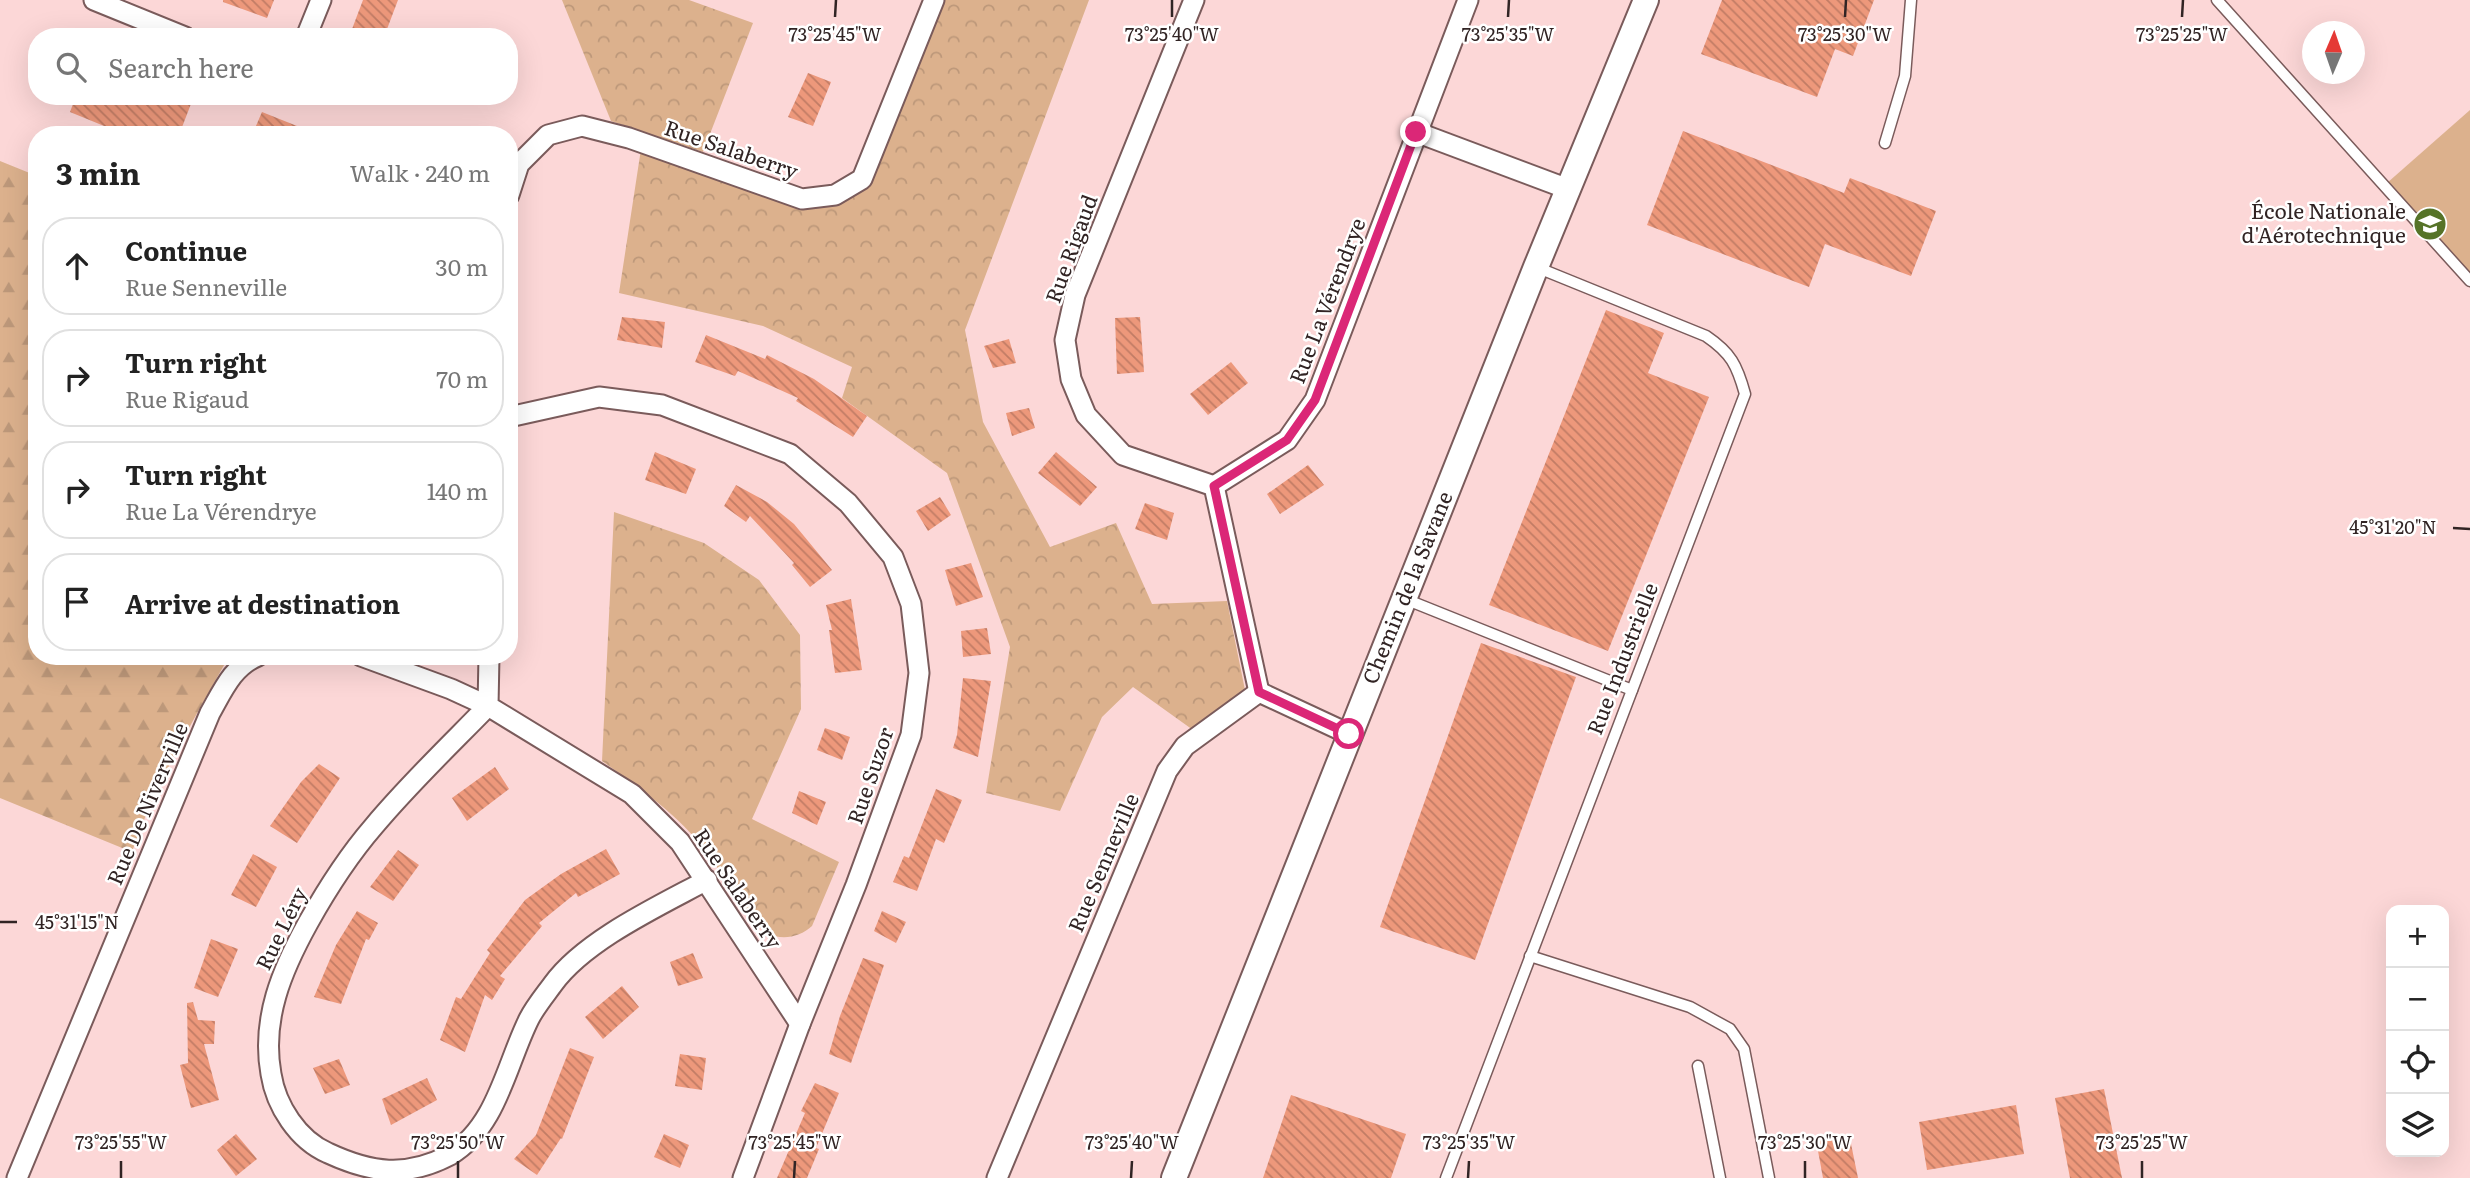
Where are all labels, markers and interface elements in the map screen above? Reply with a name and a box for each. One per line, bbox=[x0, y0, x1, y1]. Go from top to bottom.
text: 73°25'45"W bbox=[789, 20, 882, 47]
text: 73°25'40"W bbox=[1125, 20, 1219, 47]
text: 73°25'35"W bbox=[1462, 20, 1555, 47]
text: 73°25'30"W bbox=[1798, 20, 1892, 47]
text: 73°25'25"W bbox=[2136, 20, 2228, 47]
north arrow bbox=[2302, 21, 2365, 84]
search box bbox=[28, 28, 518, 105]
text: Search here bbox=[108, 47, 254, 86]
icon: search bbox=[52, 48, 90, 86]
street label: Rue Salaberry bbox=[661, 110, 804, 185]
route end bbox=[1400, 116, 1431, 147]
text: 3 min bbox=[56, 150, 140, 194]
text: Walk · 240 m bbox=[350, 155, 490, 189]
street label: Rue Rigaud bbox=[1036, 189, 1104, 307]
place label: École Nationale d'Aérotechnique bbox=[2242, 194, 2406, 249]
school or university icon: École Nationale d'Aérotechnique bbox=[2411, 205, 2449, 243]
street label: Rue La Vérendrye bbox=[1280, 213, 1372, 387]
text: Continue bbox=[125, 230, 247, 269]
icon: ahead bbox=[58, 247, 96, 285]
text: 30 m bbox=[435, 249, 488, 283]
text: Rue Senneville bbox=[125, 269, 287, 303]
text: Turn right bbox=[125, 342, 267, 381]
icon: right bbox=[58, 359, 96, 397]
text: 70 m bbox=[436, 361, 488, 395]
text: Rue Rigaud bbox=[125, 381, 249, 415]
text: Turn right bbox=[125, 454, 267, 493]
icon: right bbox=[58, 471, 96, 509]
text: 140 m bbox=[427, 473, 488, 507]
street label: Chemin de la Savane bbox=[1353, 486, 1459, 688]
text: Rue La Vérendrye bbox=[125, 493, 317, 527]
text: 45°31'20"N bbox=[2349, 513, 2437, 540]
street label: Rue Industrielle bbox=[1577, 578, 1664, 739]
icon: arrive bbox=[58, 583, 96, 621]
text: Arrive at destination bbox=[125, 583, 400, 622]
street label: Rue De Niverville bbox=[97, 717, 194, 889]
route start bbox=[1333, 718, 1364, 749]
street label: Rue Suzor bbox=[838, 723, 900, 828]
street label: Rue Senneville bbox=[1058, 788, 1145, 936]
street label: Rue Salaberry bbox=[687, 821, 791, 955]
street label: Rue Léry bbox=[246, 880, 314, 975]
map controls bbox=[2386, 905, 2449, 1157]
button: + bbox=[2386, 905, 2449, 968]
text: 45°31'15"N bbox=[35, 908, 119, 935]
button: − bbox=[2386, 968, 2449, 1031]
button: locate bbox=[2386, 1031, 2449, 1094]
button: layers bbox=[2386, 1094, 2449, 1157]
text: 73°25'55"W bbox=[75, 1128, 167, 1155]
text: 73°25'50"W bbox=[411, 1128, 505, 1155]
text: 73°25'45"W bbox=[749, 1128, 842, 1155]
text: 73°25'40"W bbox=[1085, 1128, 1179, 1155]
text: 73°25'35"W bbox=[1423, 1128, 1516, 1155]
text: 73°25'30"W bbox=[1758, 1128, 1852, 1155]
text: 73°25'25"W bbox=[2096, 1128, 2188, 1155]

